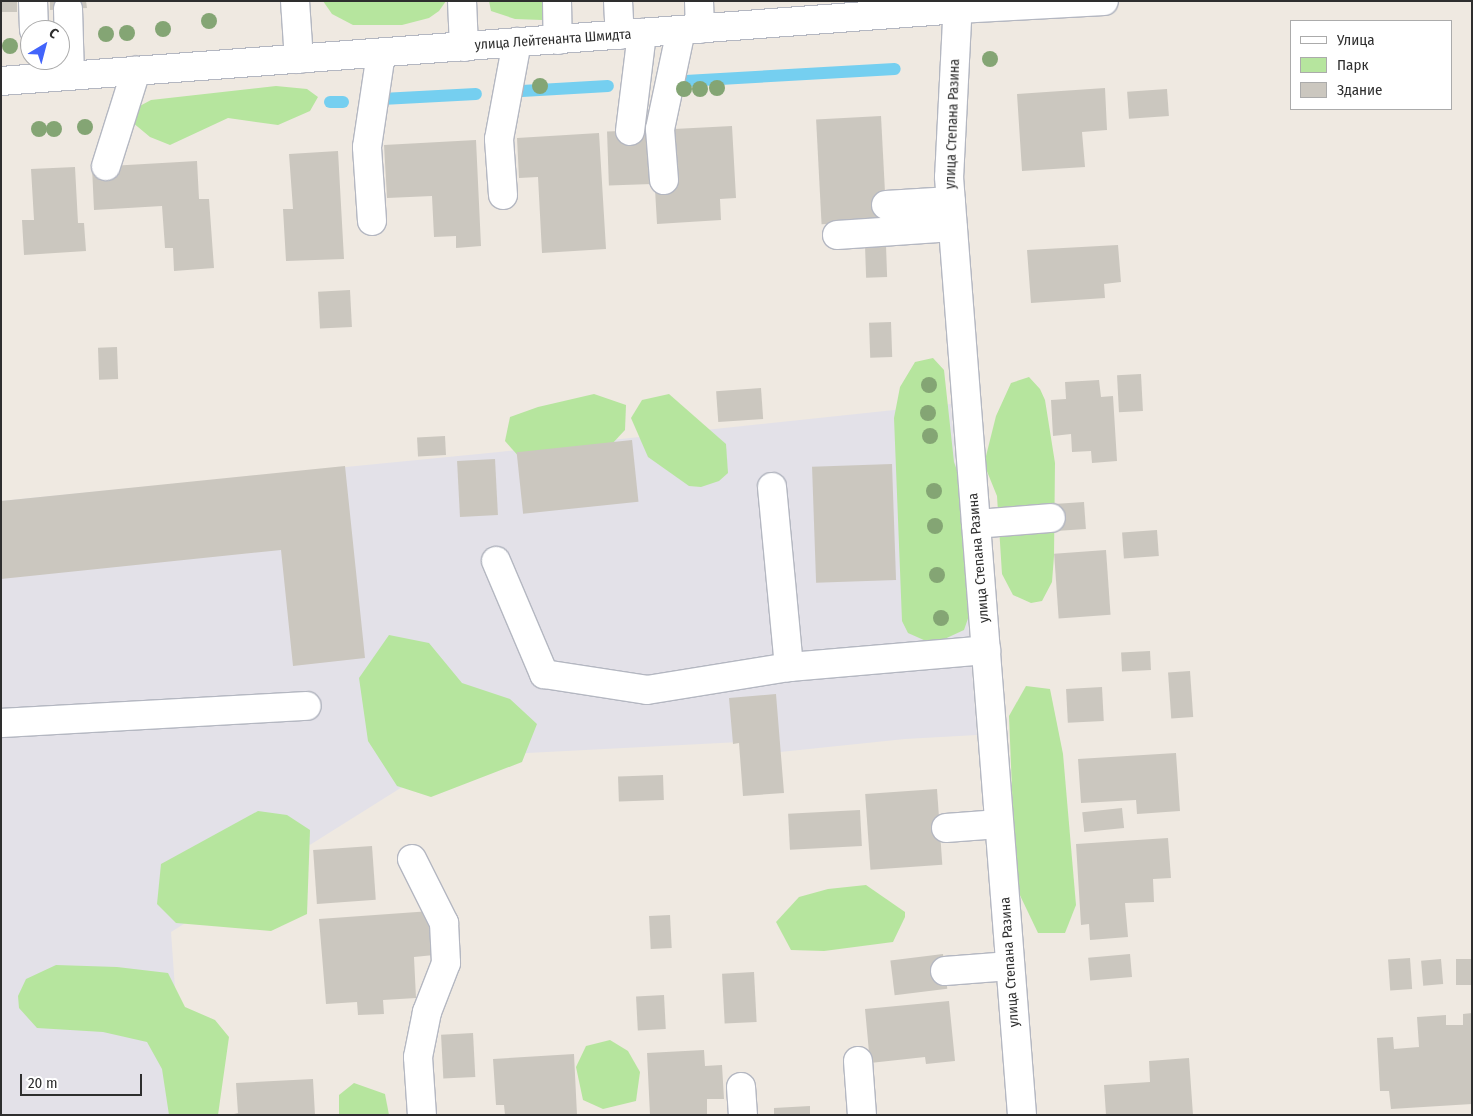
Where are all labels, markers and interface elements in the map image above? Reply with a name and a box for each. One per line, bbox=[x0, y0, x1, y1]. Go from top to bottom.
north arrow bbox=[20, 20, 70, 70]
legend bbox=[1290, 20, 1453, 110]
text: С bbox=[46, 24, 62, 42]
street label: улица Лейтенанта Шмидта bbox=[474, 26, 632, 54]
text: Улица bbox=[1337, 31, 1375, 49]
text: Парк bbox=[1337, 56, 1368, 74]
street label: улица Степана Разина bbox=[942, 59, 964, 189]
text: Здание bbox=[1337, 81, 1383, 99]
street label: улица Степана Разина bbox=[965, 492, 993, 624]
street label: улица Степана Разина bbox=[997, 896, 1023, 1028]
scale bar bbox=[22, 1064, 145, 1096]
text: 20 m bbox=[28, 1074, 58, 1092]

